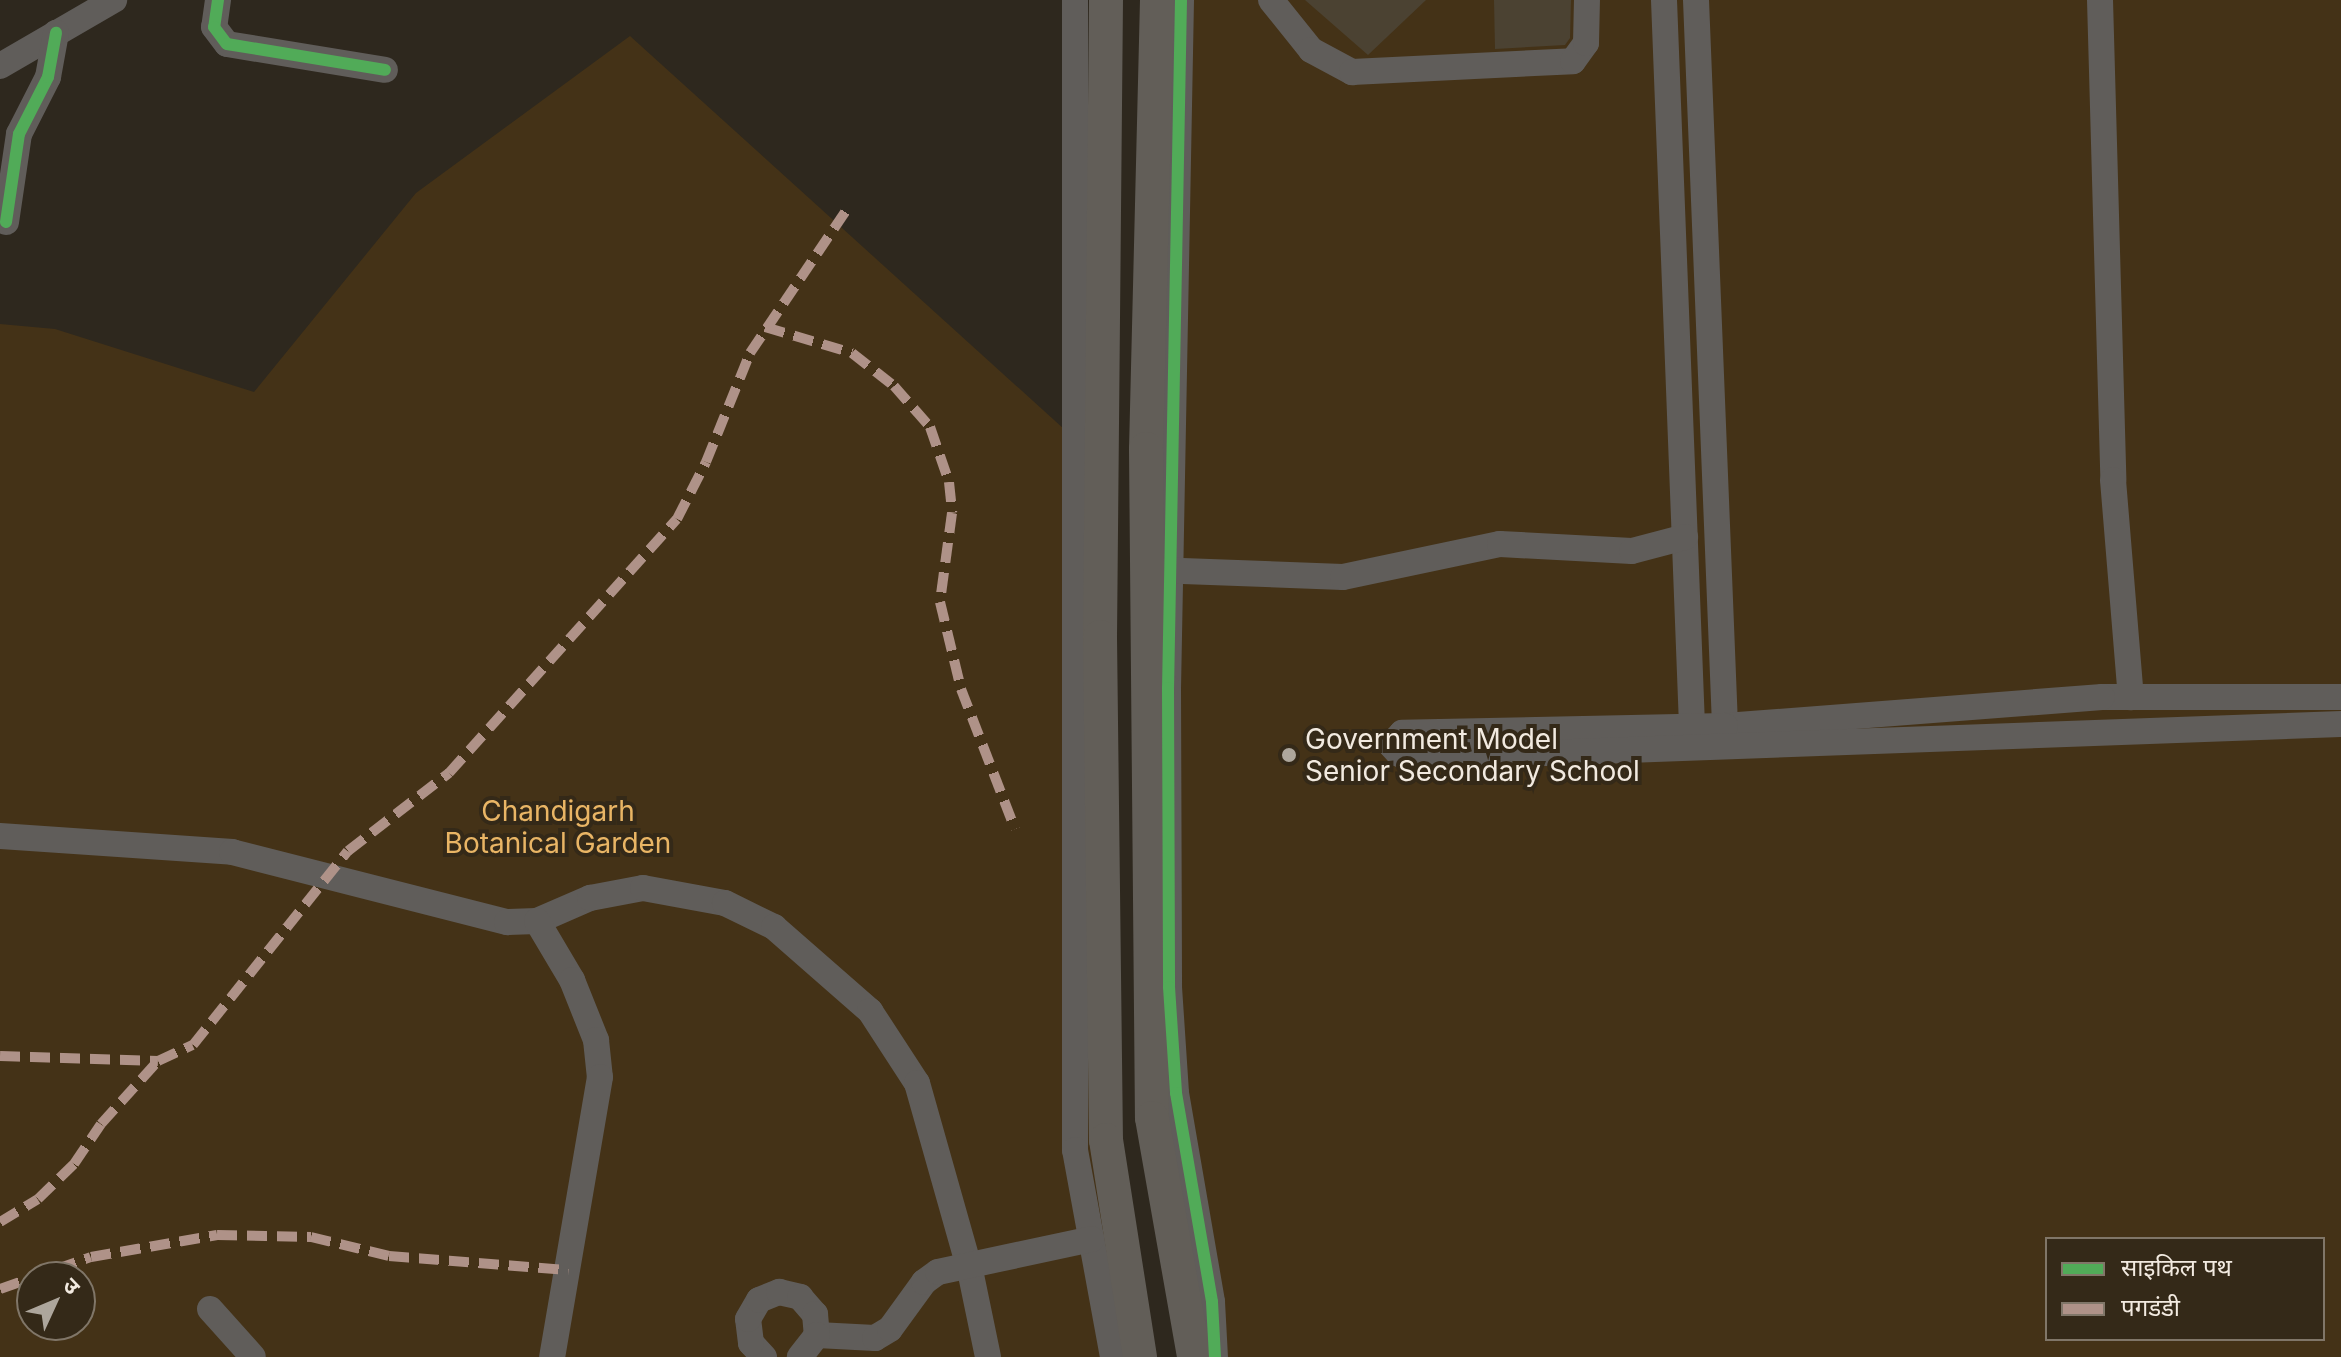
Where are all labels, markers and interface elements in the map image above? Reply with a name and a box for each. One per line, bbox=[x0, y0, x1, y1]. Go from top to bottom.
place label: Government Model Senior Secondary School bbox=[1305, 722, 1640, 788]
marker: Government Model Senior Secondary School bbox=[1280, 746, 1298, 764]
park label: Chandigarh Botanical Garden bbox=[445, 794, 671, 860]
legend bbox=[2045, 1237, 2325, 1341]
text: साइकिल पथ bbox=[2121, 1253, 2232, 1282]
north arrow bbox=[16, 1261, 96, 1341]
text: उ bbox=[58, 1272, 86, 1299]
text: पगडंडी bbox=[2121, 1293, 2180, 1322]

